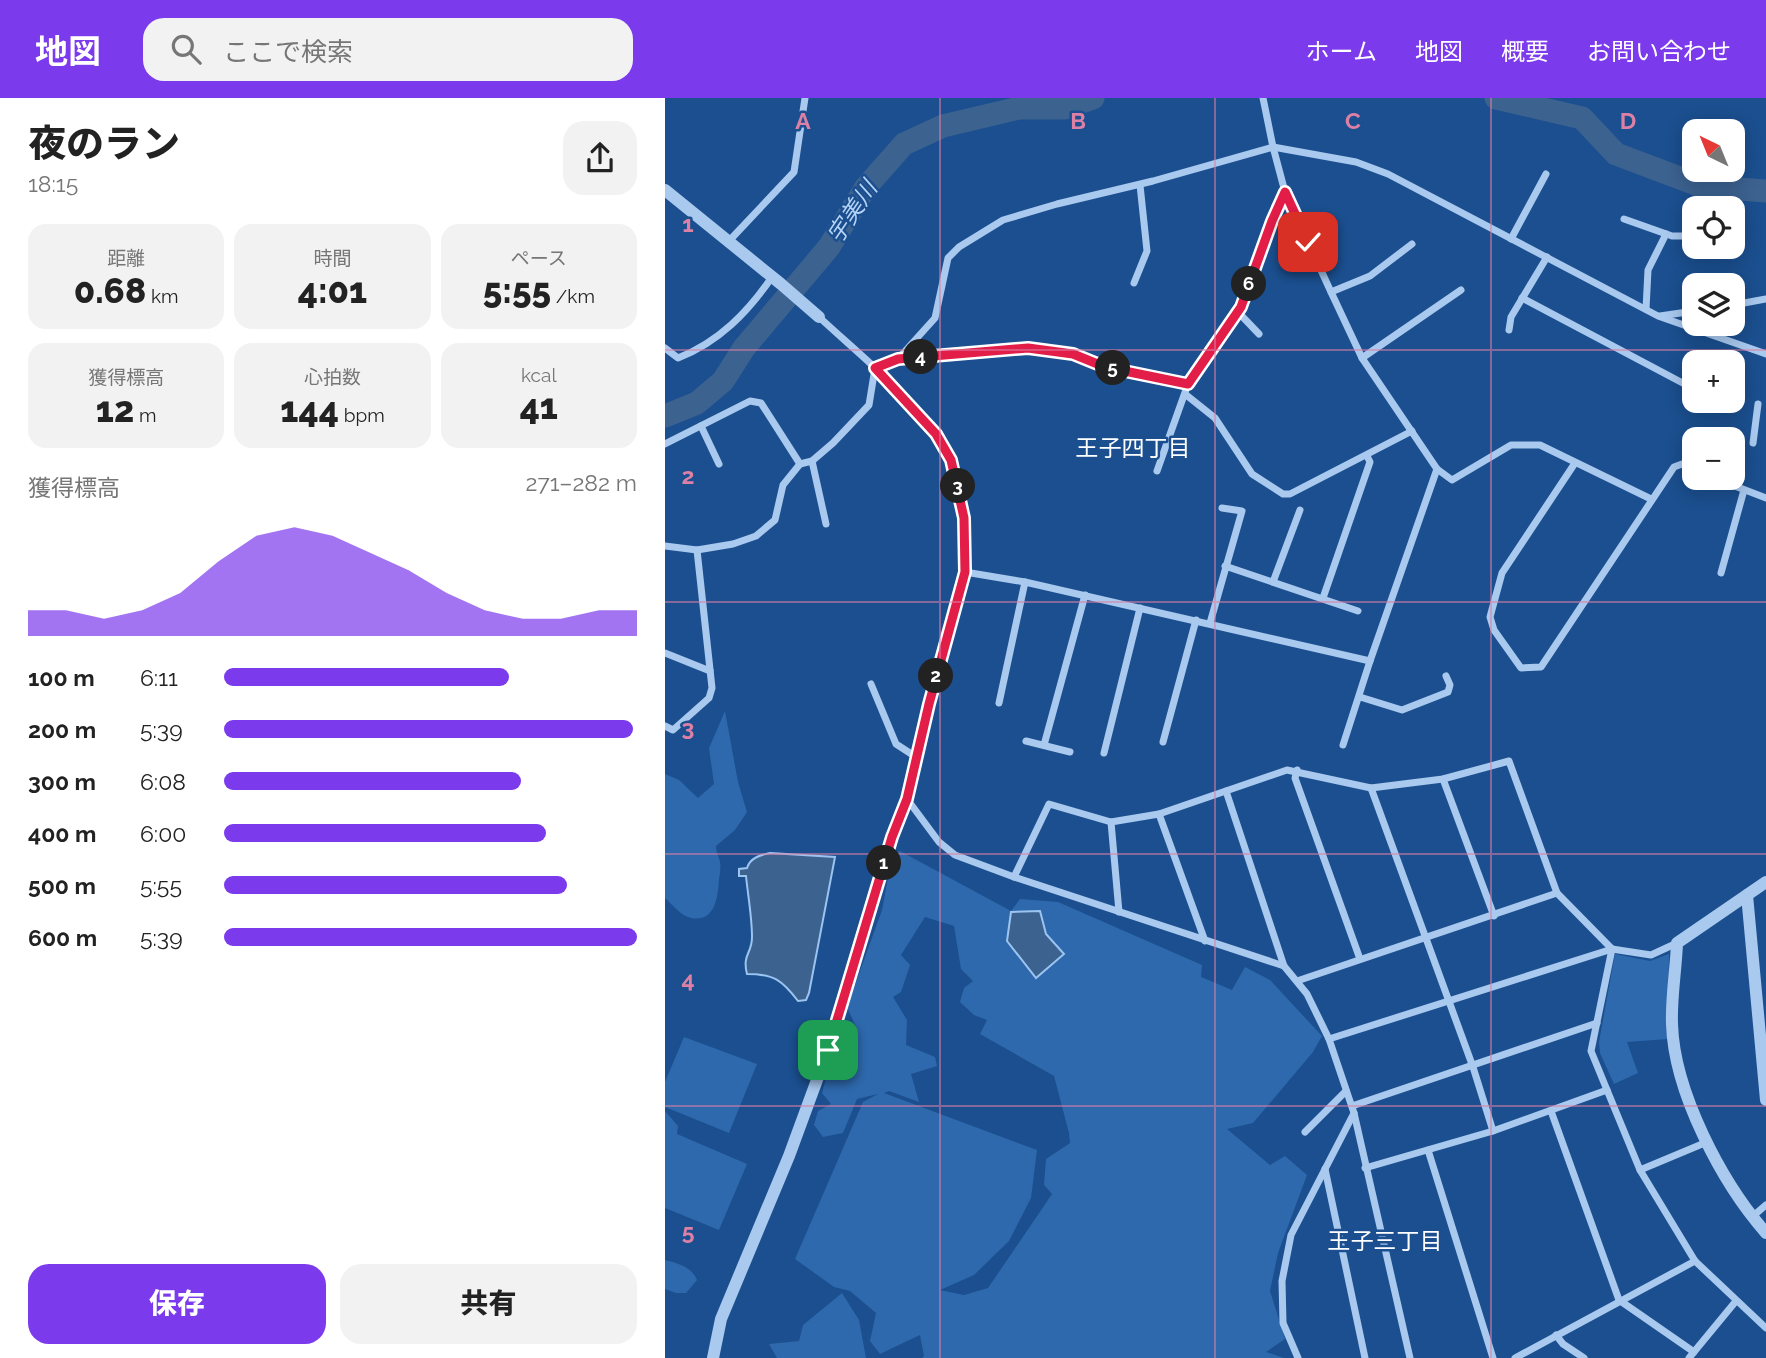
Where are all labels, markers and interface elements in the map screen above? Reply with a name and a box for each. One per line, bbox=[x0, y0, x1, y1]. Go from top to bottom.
search box bbox=[143, 18, 633, 81]
icon: search bbox=[167, 30, 205, 68]
text: 地図 bbox=[35, 32, 101, 71]
text: ここで検索 bbox=[223, 37, 353, 67]
text: ホーム bbox=[1306, 37, 1377, 66]
text: 地図 bbox=[1415, 37, 1463, 66]
text: 概要 bbox=[1501, 37, 1549, 66]
text: お問い合わせ bbox=[1587, 37, 1731, 66]
text: A bbox=[795, 107, 811, 134]
text: B bbox=[1070, 107, 1086, 134]
text: C bbox=[1345, 107, 1361, 134]
text: D bbox=[1620, 107, 1636, 134]
north arrow bbox=[1682, 119, 1745, 182]
map controls bbox=[1682, 119, 1745, 490]
text: 夜のラン bbox=[28, 121, 180, 166]
button: share bbox=[563, 121, 637, 195]
text: 18:15 bbox=[28, 170, 78, 197]
water label: 宇美川 bbox=[821, 173, 884, 248]
button: locate bbox=[1682, 196, 1745, 259]
text: 1 bbox=[682, 210, 694, 237]
pin bbox=[1278, 212, 1338, 272]
icon: check bbox=[1289, 223, 1327, 261]
text: 距離 bbox=[107, 247, 145, 269]
text: 時間 bbox=[313, 247, 352, 269]
text: ペース bbox=[511, 247, 567, 269]
pin: 6 bbox=[1231, 266, 1267, 302]
text: 0.68 bbox=[74, 270, 146, 311]
text: 4:01 bbox=[298, 270, 367, 311]
text: 5:55 bbox=[483, 270, 551, 311]
text: 6 bbox=[1243, 272, 1254, 294]
button: layers bbox=[1682, 273, 1745, 336]
text: km bbox=[146, 285, 179, 307]
text: /km bbox=[551, 285, 595, 307]
pin: 4 bbox=[903, 340, 939, 374]
text: 4 bbox=[915, 345, 926, 367]
pin: 5 bbox=[1095, 350, 1131, 386]
button: + bbox=[1682, 350, 1745, 413]
text: 5 bbox=[1107, 356, 1118, 378]
text: kcal bbox=[521, 364, 557, 386]
text: 獲得標高 bbox=[88, 366, 164, 388]
text: 心拍数 bbox=[304, 366, 361, 388]
text: 41 bbox=[520, 386, 558, 427]
text: 12 bbox=[96, 389, 134, 430]
text: 144 bbox=[280, 389, 339, 430]
text: m bbox=[134, 404, 157, 426]
text: bpm bbox=[339, 404, 385, 426]
button: − bbox=[1682, 427, 1745, 490]
district label: 王子四丁目 bbox=[1076, 434, 1191, 461]
text: 2 bbox=[682, 462, 694, 489]
pin: 3 bbox=[941, 468, 975, 504]
text: 271–282 m bbox=[525, 469, 637, 496]
text: 獲得標高 bbox=[28, 474, 120, 501]
text: 3 bbox=[952, 474, 963, 496]
pin: 2 bbox=[919, 658, 953, 694]
text: 100 m bbox=[28, 664, 95, 691]
text: 6:11 bbox=[140, 664, 178, 691]
text: 2 bbox=[930, 664, 941, 686]
text: 3 bbox=[682, 714, 694, 741]
text: 200 m bbox=[28, 716, 96, 743]
text: 5:39 bbox=[140, 716, 183, 743]
text: 300 m bbox=[28, 768, 96, 795]
text: 6:08 bbox=[140, 768, 186, 795]
text: 400 m bbox=[28, 820, 96, 847]
text: 6:00 bbox=[140, 820, 186, 847]
pin: 1 bbox=[867, 846, 901, 880]
text: 1 bbox=[879, 851, 888, 873]
text: 500 m bbox=[28, 872, 96, 899]
text: 5:55 bbox=[140, 872, 182, 899]
text: 600 m bbox=[28, 924, 97, 951]
text: 5:39 bbox=[140, 924, 183, 951]
text: 4 bbox=[681, 966, 695, 993]
pin bbox=[798, 1020, 858, 1080]
icon: arrive bbox=[809, 1031, 847, 1069]
text: 5 bbox=[682, 1218, 695, 1245]
district label: 王子三丁目 bbox=[1328, 1227, 1443, 1254]
button: 保存 bbox=[28, 1264, 326, 1344]
button: 共有 bbox=[340, 1264, 637, 1344]

